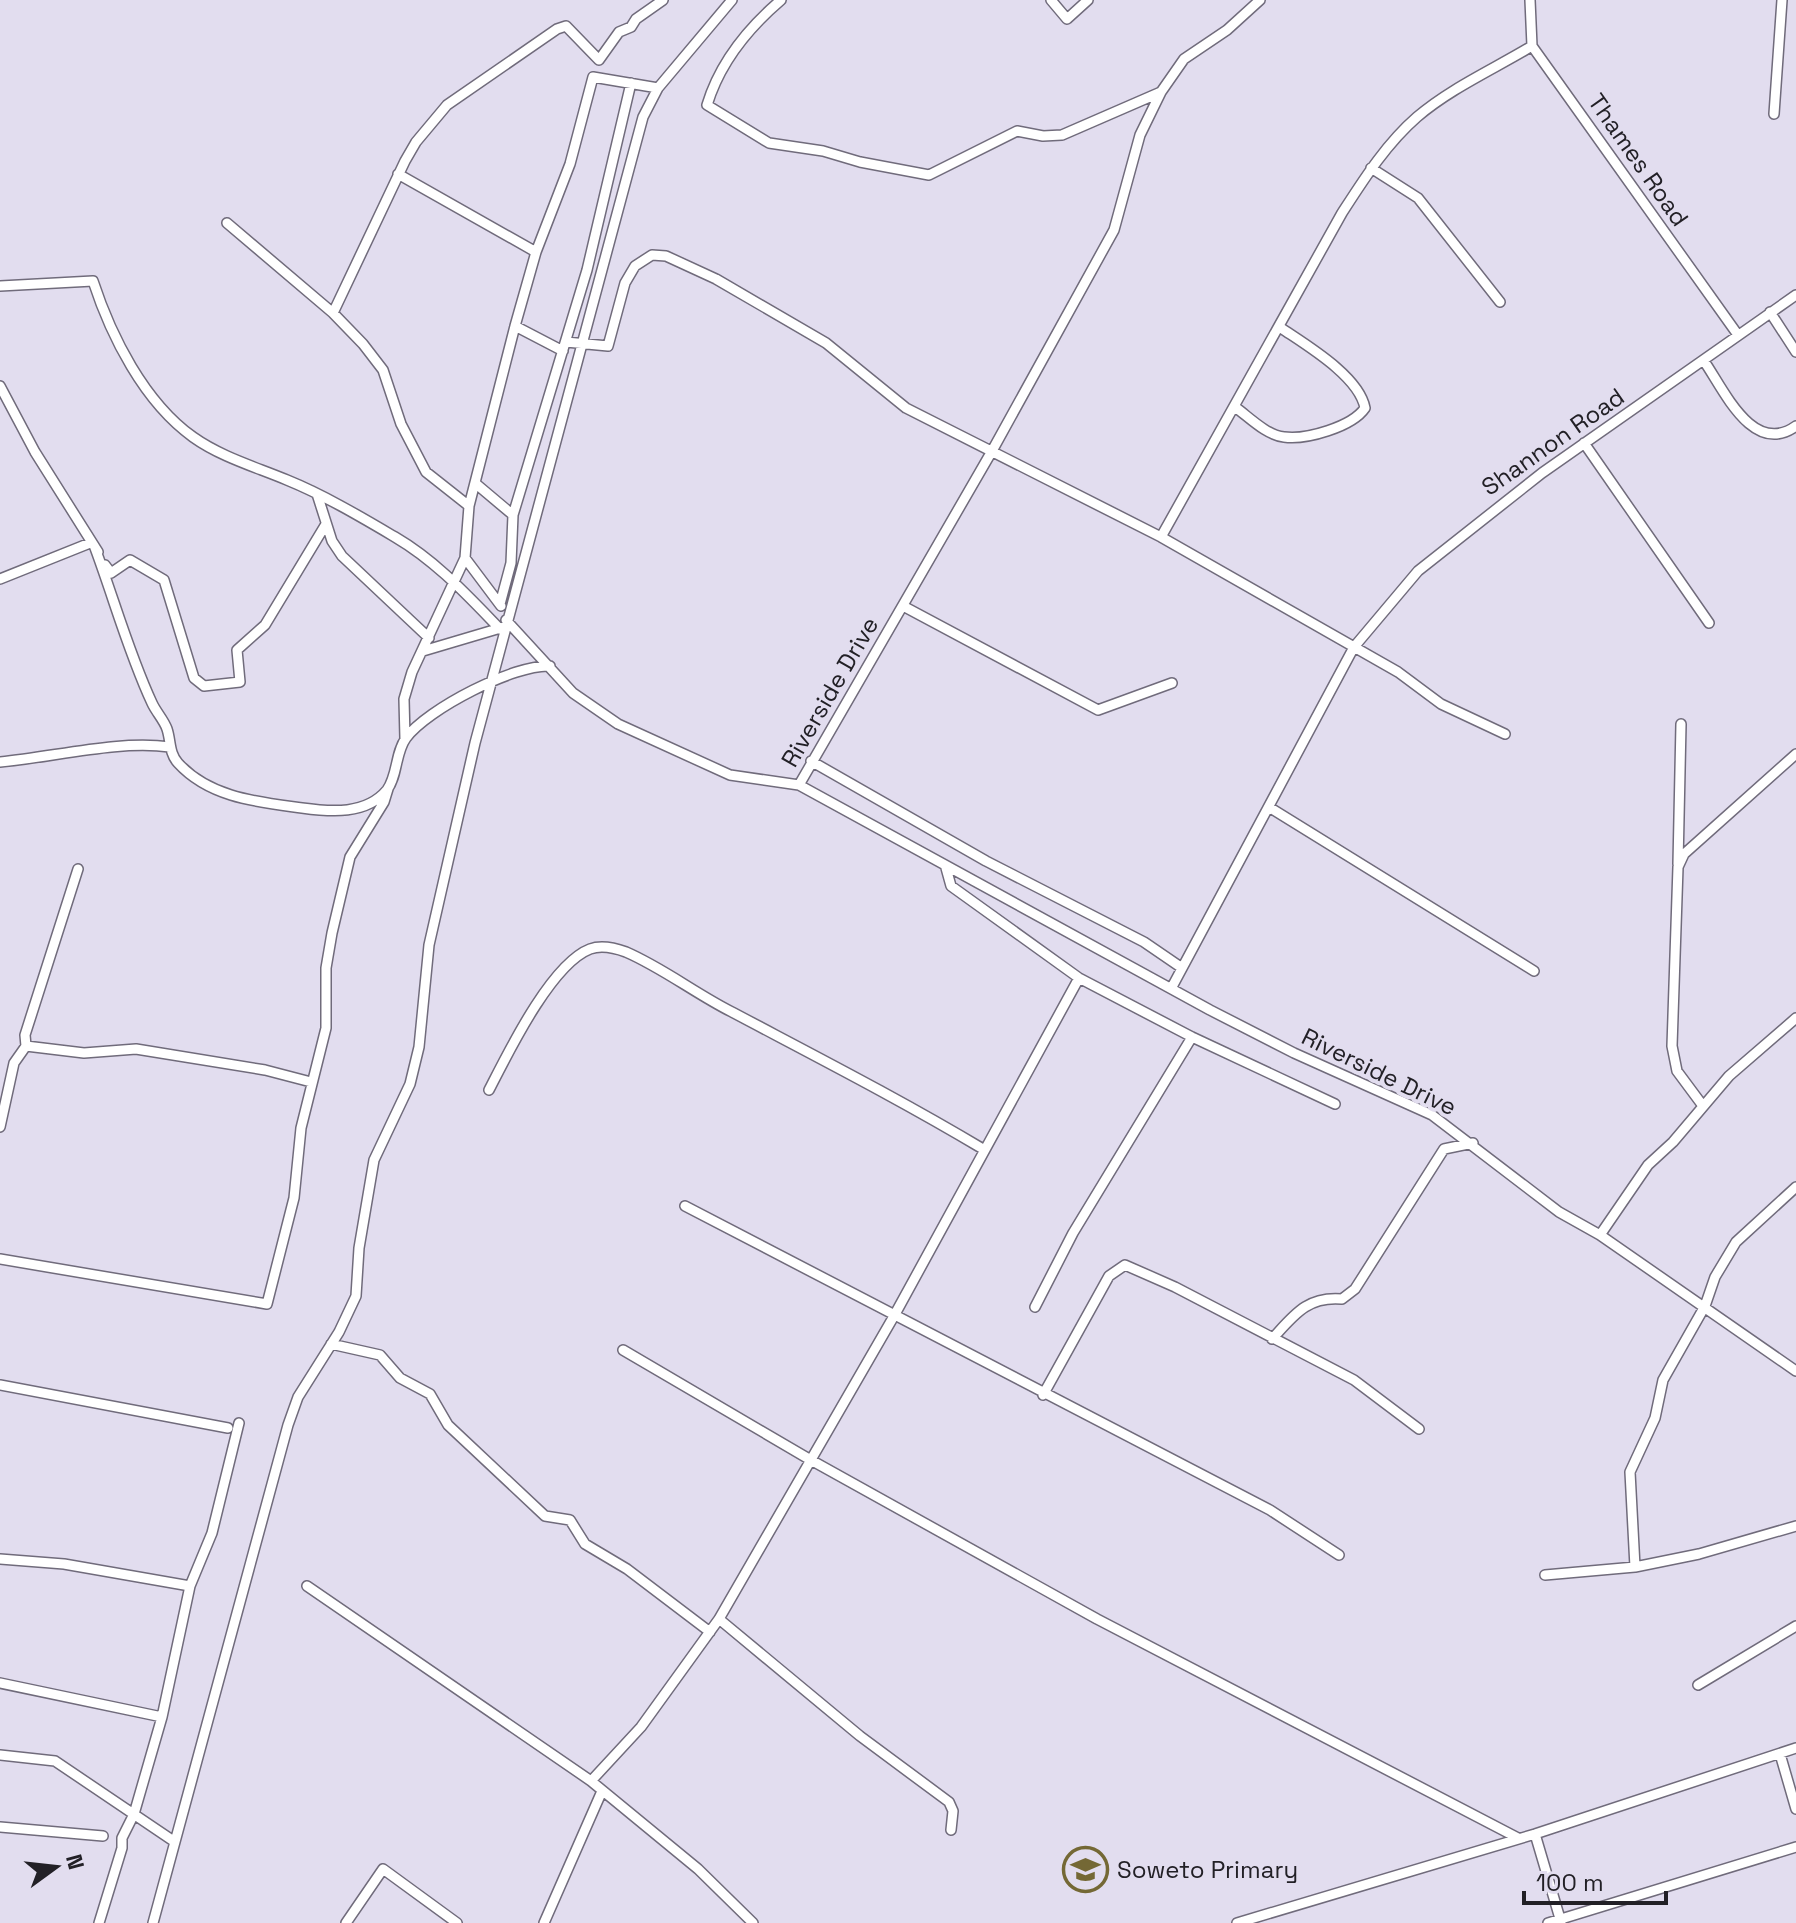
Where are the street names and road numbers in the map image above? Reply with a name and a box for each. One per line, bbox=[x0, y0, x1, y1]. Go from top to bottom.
street label: Thames Road bbox=[1581, 87, 1696, 232]
street label: Shannon Road bbox=[1475, 381, 1630, 502]
street label: Riverside Drive bbox=[774, 611, 885, 772]
street label: Riverside Drive bbox=[1297, 1021, 1462, 1122]

